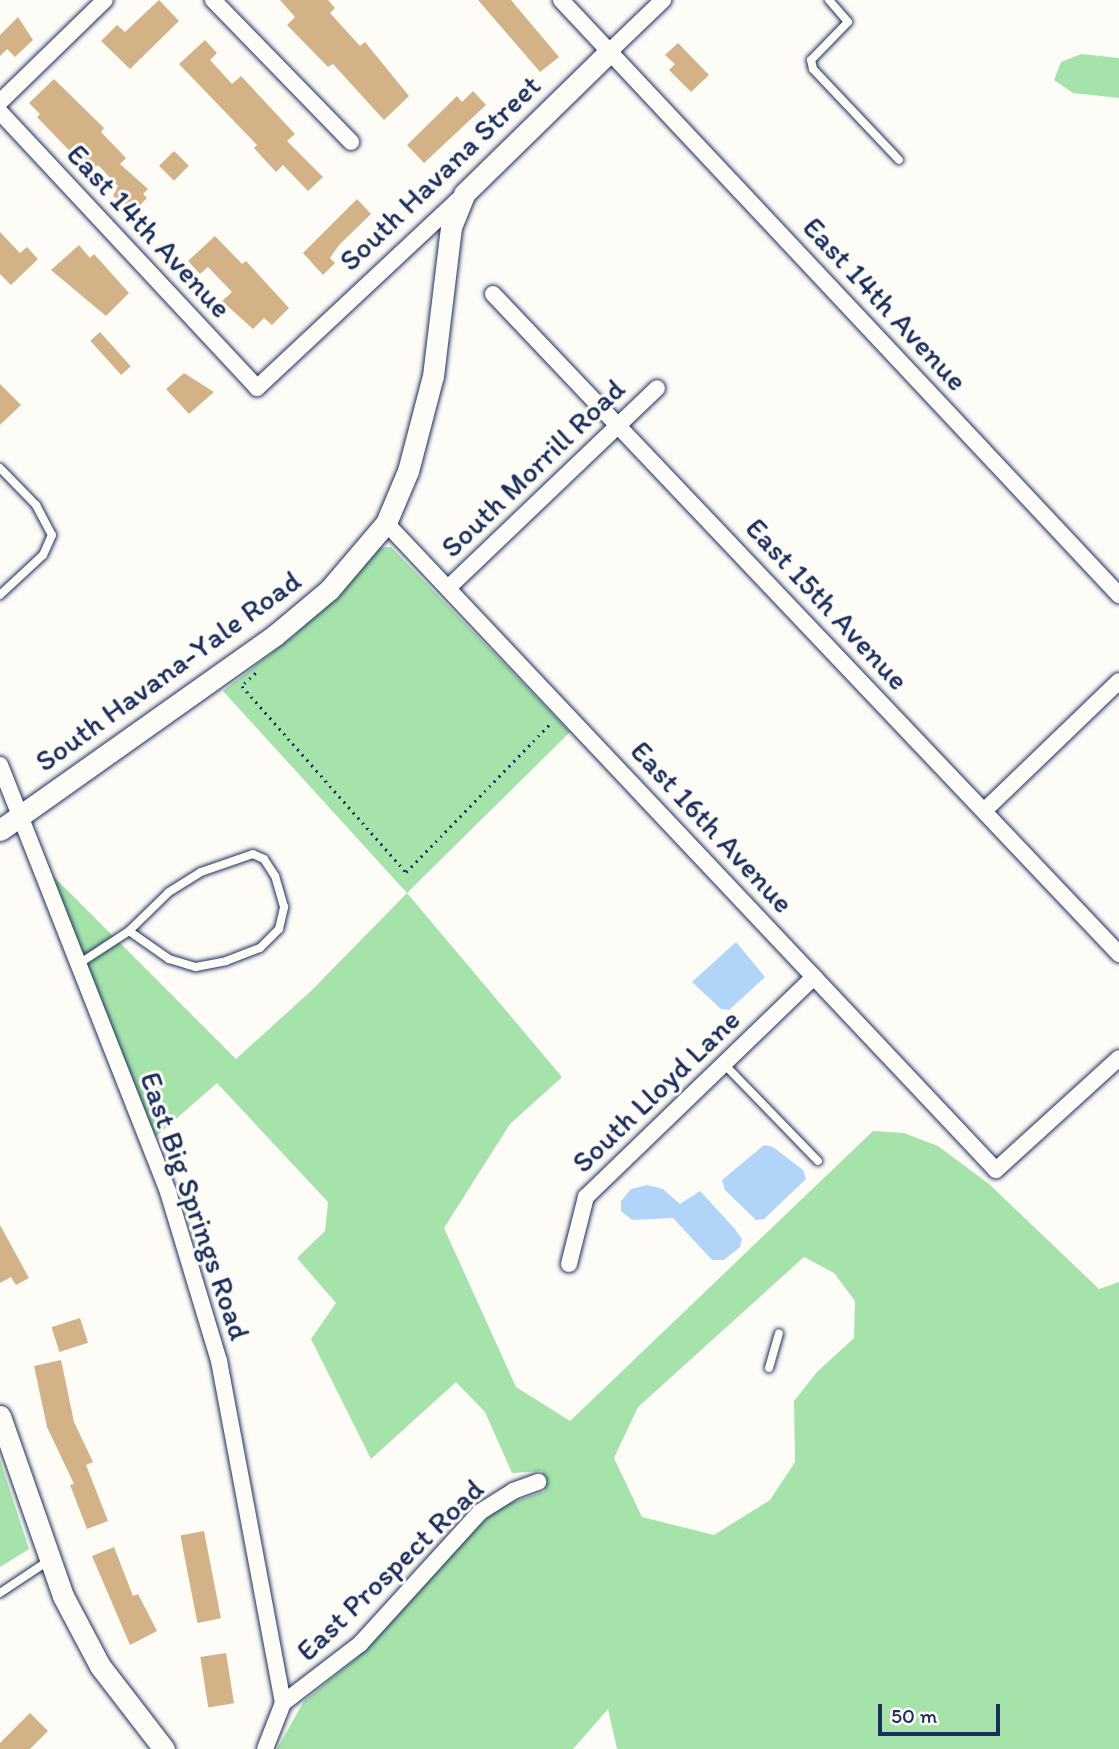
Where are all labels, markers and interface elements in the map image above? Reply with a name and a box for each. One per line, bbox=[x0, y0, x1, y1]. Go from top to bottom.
street label: South Havana Street bbox=[332, 68, 548, 278]
street label: East 14th Avenue bbox=[60, 137, 238, 325]
street label: East 14th Avenue bbox=[796, 210, 974, 398]
street label: South Morrill Road bbox=[434, 372, 632, 564]
street label: East 15th Avenue bbox=[739, 511, 915, 697]
street label: South Havana-Yale Road bbox=[30, 564, 306, 778]
street label: East 16th Avenue bbox=[624, 734, 800, 920]
street label: South Lloyd Lane bbox=[564, 1002, 748, 1180]
street label: East Big Springs Road bbox=[132, 1067, 258, 1345]
street label: East Prospect Road bbox=[288, 1471, 492, 1669]
scale bar bbox=[881, 1690, 1004, 1734]
text: 50 m bbox=[891, 1703, 937, 1728]

